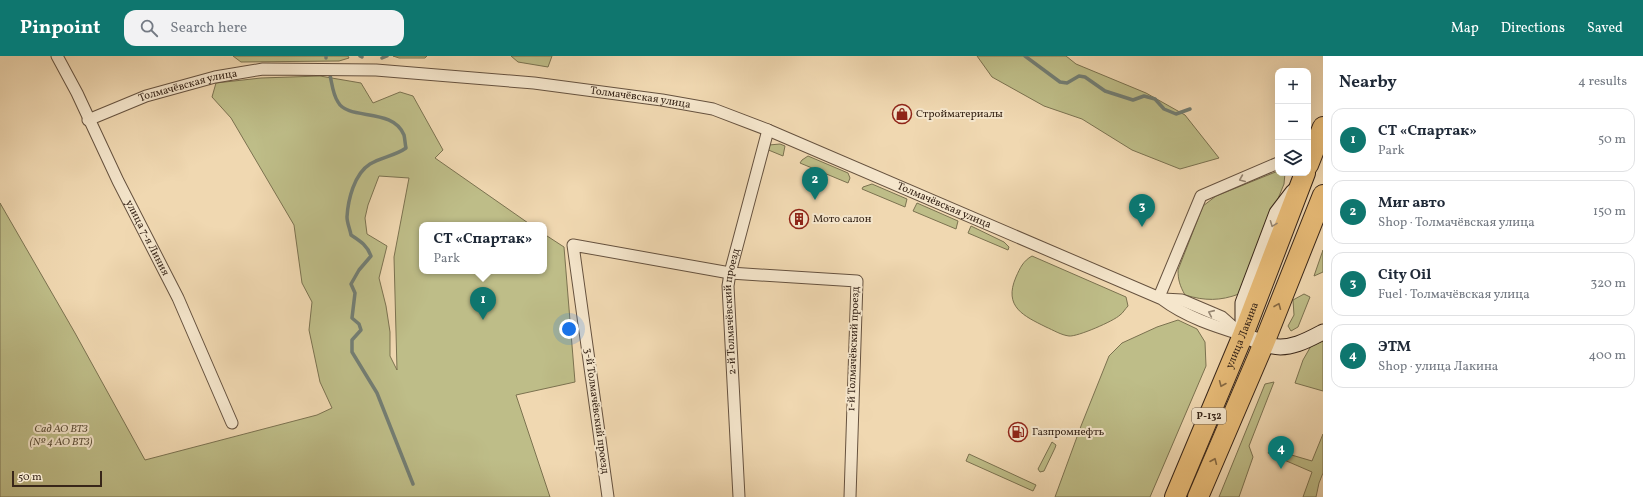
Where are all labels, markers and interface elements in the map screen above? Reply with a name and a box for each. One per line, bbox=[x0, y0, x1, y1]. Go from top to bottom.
search box bbox=[124, 10, 404, 46]
text: Pinpoint bbox=[20, 15, 100, 41]
icon: search bbox=[138, 17, 160, 39]
text: Search here bbox=[170, 18, 247, 39]
text: Map bbox=[1451, 19, 1479, 38]
text: Directions bbox=[1501, 19, 1565, 38]
text: Saved bbox=[1587, 19, 1623, 38]
street label: Толмачёвская улица bbox=[136, 66, 239, 106]
map controls bbox=[1275, 68, 1311, 176]
button: + bbox=[1275, 68, 1311, 104]
text: Nearby bbox=[1339, 71, 1397, 94]
text: 4 results bbox=[1578, 73, 1627, 91]
street label: Толмачёвская улица bbox=[589, 83, 692, 113]
shop icon: Стройматериалы bbox=[891, 103, 913, 125]
button: − bbox=[1275, 104, 1311, 140]
place label: Стройматериалы bbox=[916, 107, 1003, 122]
text: СТ «Спартак» bbox=[1378, 121, 1477, 142]
text: 1 bbox=[1350, 131, 1356, 149]
text: 50 m bbox=[1598, 131, 1626, 149]
button: layers bbox=[1275, 140, 1311, 176]
text: Park bbox=[1378, 142, 1405, 160]
pin: 2 bbox=[802, 167, 828, 200]
one-way arrow bbox=[1239, 174, 1246, 182]
street label: Толмачёвская улица bbox=[895, 179, 994, 233]
text: Миг авто bbox=[1378, 193, 1445, 214]
pin: 3 bbox=[1129, 194, 1155, 227]
street label: улица 7-я Линия bbox=[121, 197, 173, 279]
text: 2 bbox=[1350, 203, 1356, 221]
text: 150 m bbox=[1593, 203, 1626, 221]
building icon: Мото салон bbox=[788, 208, 810, 230]
place label: Мото салон bbox=[813, 212, 872, 227]
text: Shop · Толмачёвская улица bbox=[1378, 214, 1535, 232]
one-way arrow bbox=[1270, 220, 1278, 227]
popup bbox=[419, 222, 547, 274]
text: СТ «Спартак» bbox=[434, 229, 533, 250]
street label: 2-й Толмачёвский проезд bbox=[720, 246, 744, 375]
text: Park bbox=[434, 250, 460, 268]
text: City Oil bbox=[1378, 265, 1431, 286]
text: 3 bbox=[1350, 275, 1356, 293]
text: 320 m bbox=[1591, 275, 1626, 293]
street label: 1-й Толмачёвский проезд bbox=[844, 285, 864, 412]
text: Fuel · Толмачёвская улица bbox=[1378, 286, 1530, 304]
pin: 1 bbox=[470, 287, 496, 320]
street label: улица Лакина bbox=[1222, 300, 1263, 371]
one-way arrow bbox=[1274, 303, 1282, 310]
one-way arrow bbox=[1207, 309, 1214, 317]
your location bbox=[559, 319, 579, 339]
text: ЭТМ bbox=[1378, 337, 1411, 358]
street label: 3-й Толмачёвский проезд bbox=[580, 347, 612, 476]
text: 4 bbox=[1349, 347, 1357, 365]
text: 400 m bbox=[1589, 347, 1626, 365]
text: Shop · улица Лакина bbox=[1378, 358, 1498, 376]
one-way arrow bbox=[1219, 380, 1227, 387]
road number: Р-132 bbox=[1192, 408, 1226, 424]
fuel station icon: Газпромнефть bbox=[1007, 421, 1029, 443]
park label: Сад АО ВТЗ (№ 4 АО ВТЗ) bbox=[29, 422, 93, 450]
place label: Газпромнефть bbox=[1032, 425, 1105, 440]
pin: 4 bbox=[1268, 436, 1294, 469]
one-way arrow bbox=[1209, 458, 1217, 465]
scale bar bbox=[12, 469, 102, 488]
text: 50 m bbox=[18, 470, 42, 485]

